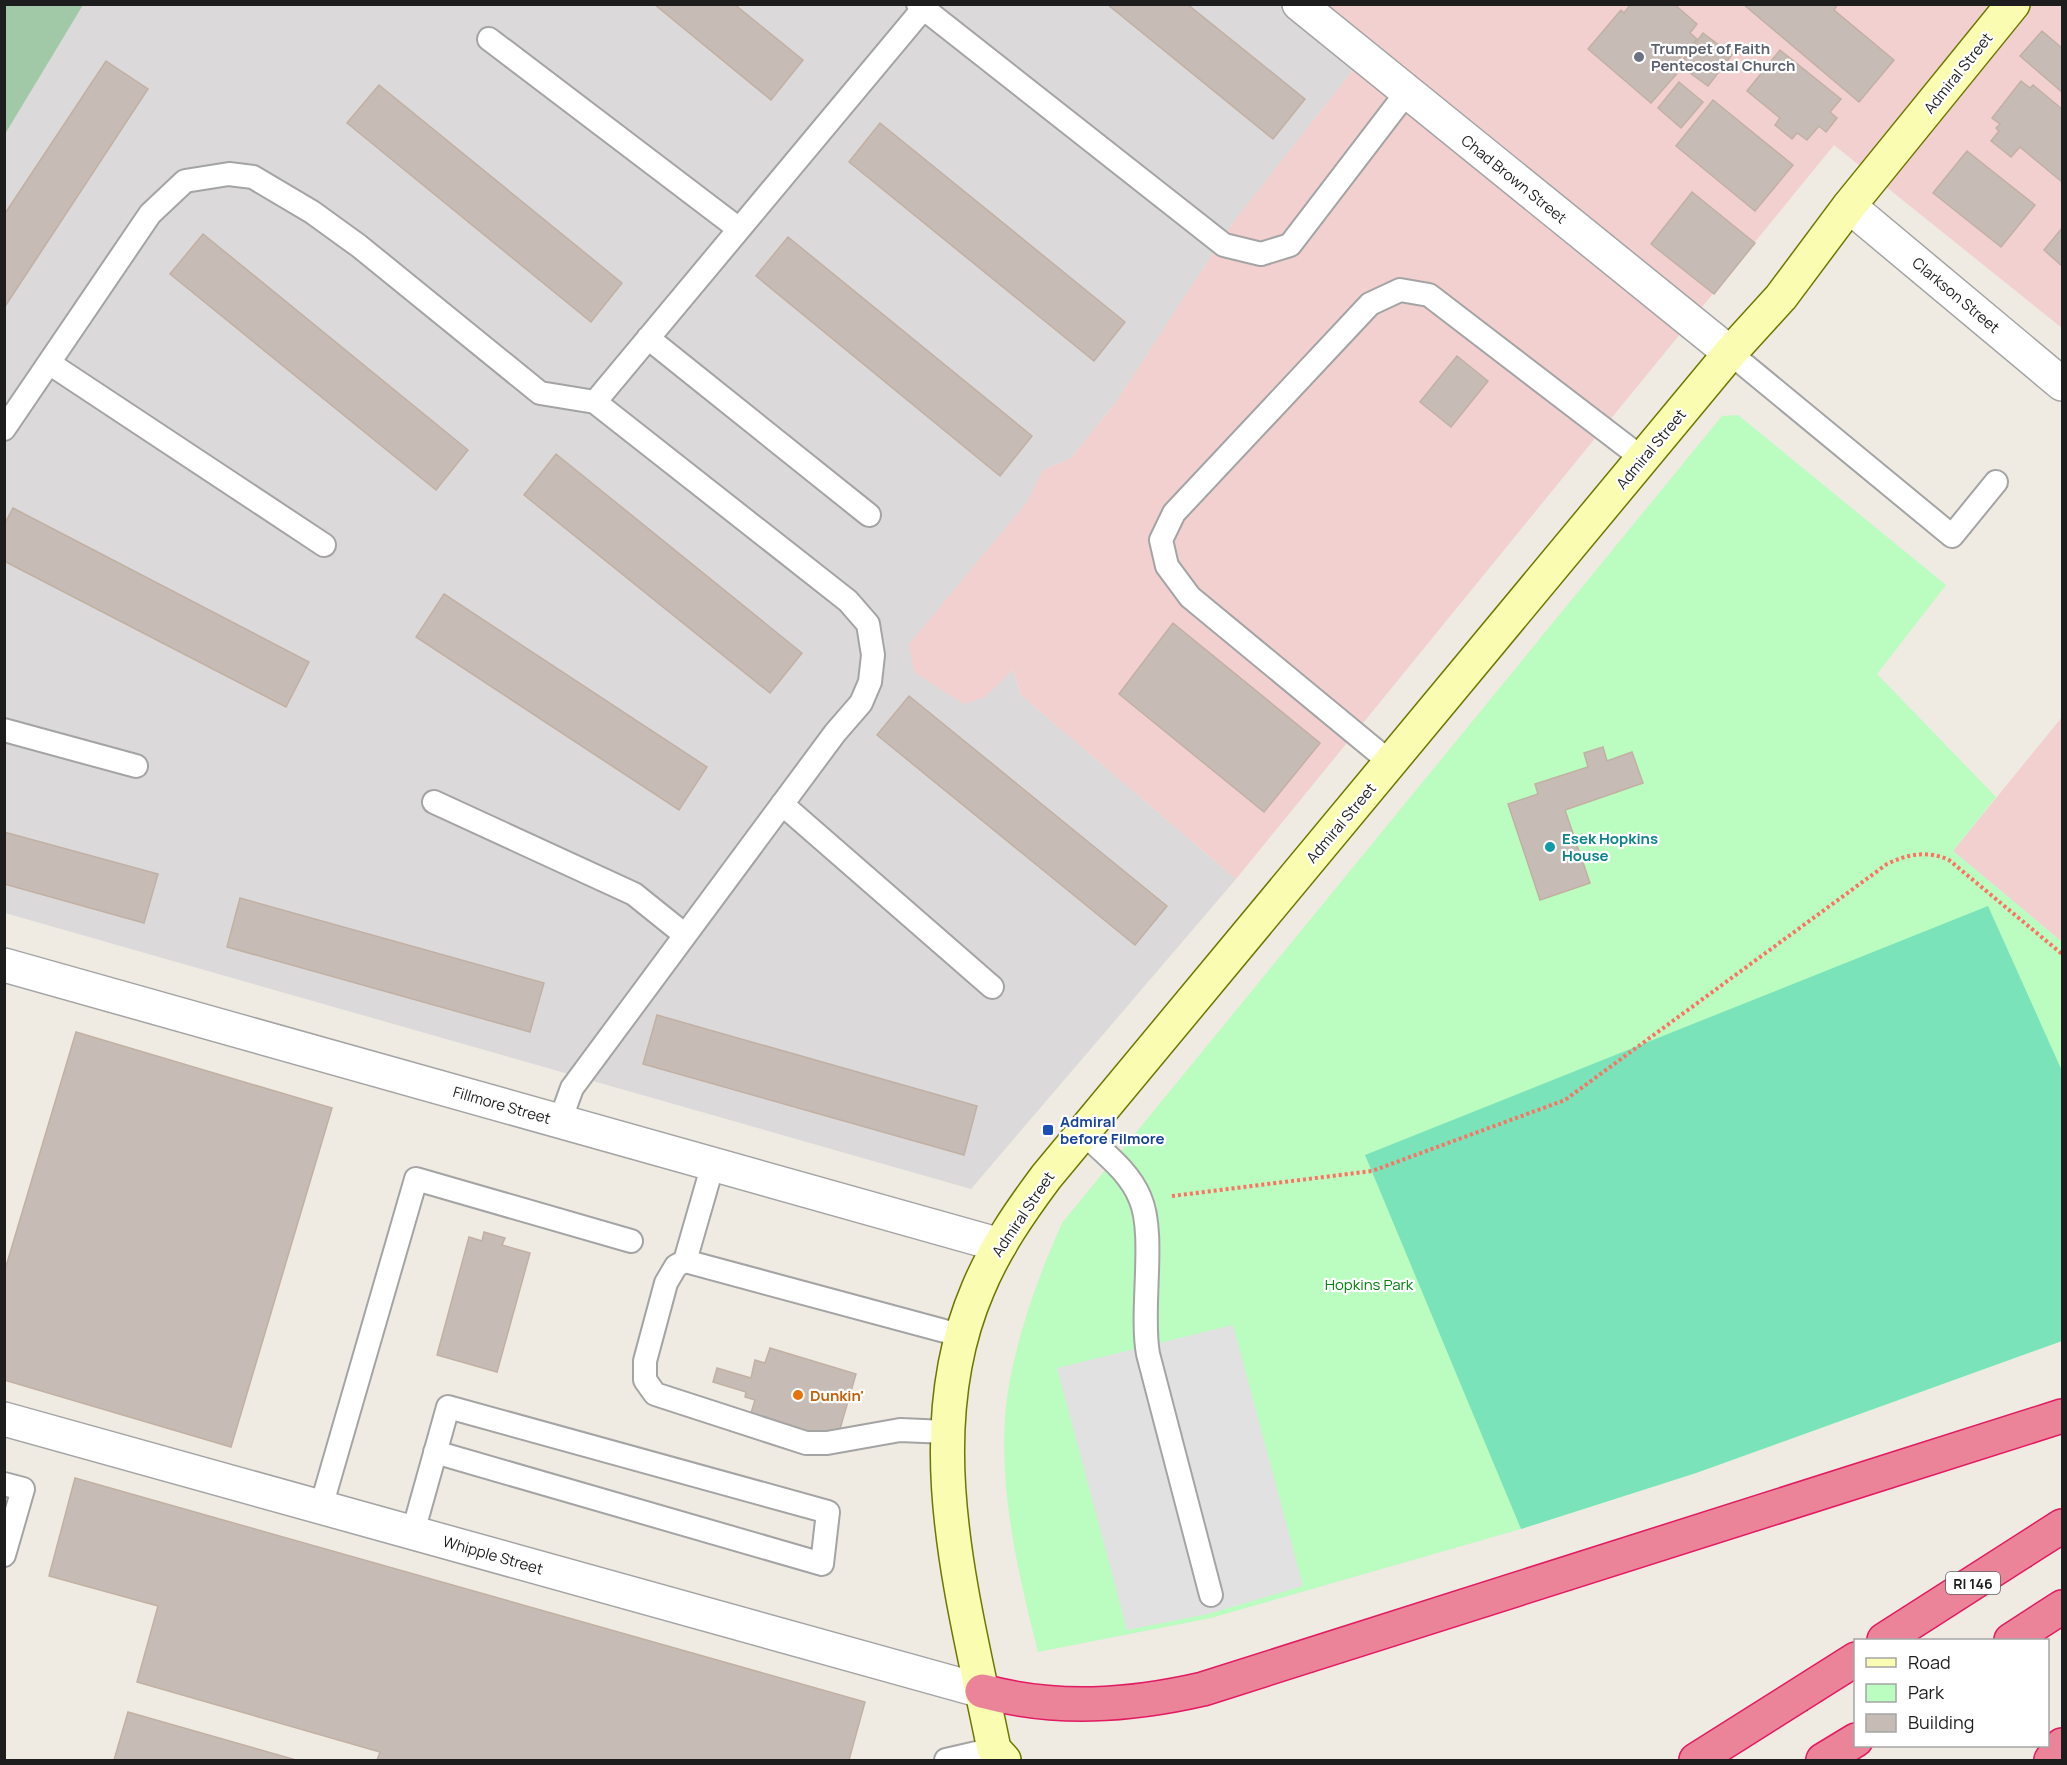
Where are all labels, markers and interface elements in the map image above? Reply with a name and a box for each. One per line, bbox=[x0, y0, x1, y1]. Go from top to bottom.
street label: Admiral Street bbox=[1919, 28, 1997, 118]
place label: Trumpet of Faith Pentecostal Church bbox=[1651, 38, 1795, 76]
marker: Trumpet of Faith Pentecostal Church bbox=[1632, 50, 1646, 64]
street label: Chad Brown Street bbox=[1457, 130, 1571, 228]
street label: Clarkson Street bbox=[1908, 252, 2004, 338]
street label: Admiral Street bbox=[1611, 404, 1691, 494]
street label: Admiral Street bbox=[1301, 778, 1381, 868]
place label: Esek Hopkins House bbox=[1562, 828, 1658, 866]
marker: Esek Hopkins House bbox=[1543, 840, 1557, 854]
street label: Fillmore Street bbox=[451, 1081, 553, 1129]
place label: Admiral before Filmore bbox=[1060, 1111, 1165, 1149]
marker: Admiral before Filmore bbox=[1041, 1123, 1055, 1137]
street label: Admiral Street bbox=[987, 1167, 1059, 1261]
park label: Hopkins Park bbox=[1325, 1274, 1414, 1295]
place label: Dunkin' bbox=[810, 1385, 864, 1406]
marker: Dunkin' bbox=[791, 1388, 805, 1402]
street label: Whipple Street bbox=[440, 1531, 546, 1579]
road number: RI 146 bbox=[1946, 1572, 2000, 1594]
legend bbox=[1854, 1639, 2049, 1747]
text: Road bbox=[1908, 1650, 1951, 1674]
text: Park bbox=[1908, 1680, 1945, 1704]
text: Building bbox=[1908, 1710, 1974, 1734]

